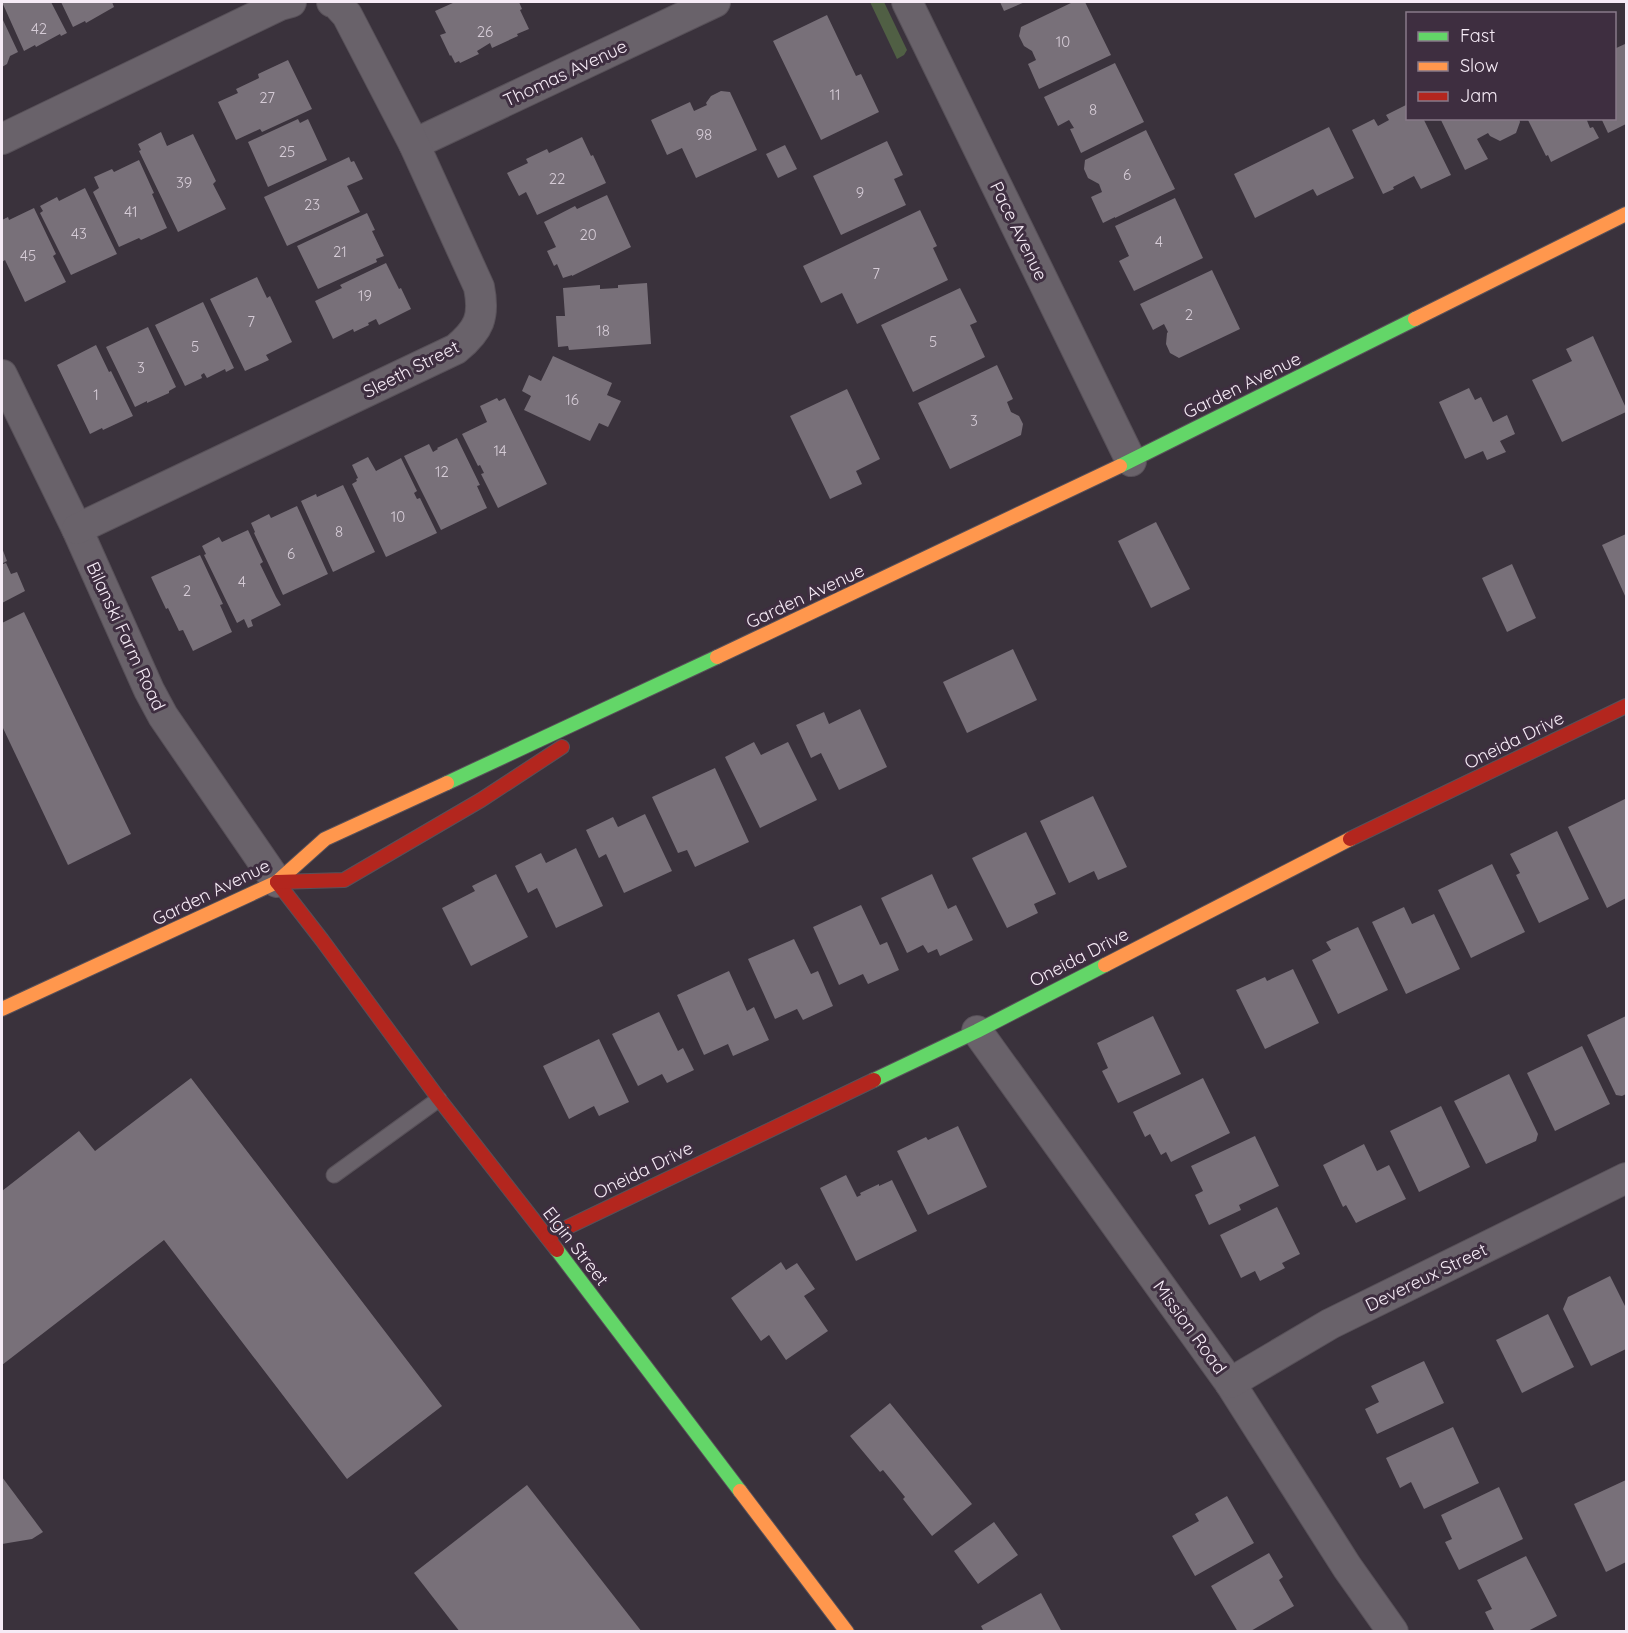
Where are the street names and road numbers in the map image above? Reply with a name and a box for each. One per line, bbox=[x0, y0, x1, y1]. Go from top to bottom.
street label: Thomas Avenue bbox=[499, 34, 631, 112]
street label: Pace Avenue bbox=[985, 178, 1053, 284]
street label: Sleeth Street bbox=[359, 335, 463, 403]
street label: Garden Avenue bbox=[1179, 347, 1305, 423]
street label: Bilanski Farm Road bbox=[81, 558, 171, 714]
street label: Garden Avenue bbox=[742, 558, 868, 634]
street label: Oneida Drive bbox=[1460, 706, 1568, 774]
street label: Garden Avenue bbox=[148, 854, 274, 930]
street label: Oneida Drive bbox=[1026, 922, 1132, 992]
street label: Oneida Drive bbox=[589, 1136, 697, 1204]
street label: Elgin Street bbox=[538, 1202, 614, 1290]
street label: Devereux Street bbox=[1361, 1238, 1491, 1316]
street label: Mission Road bbox=[1148, 1276, 1232, 1378]

